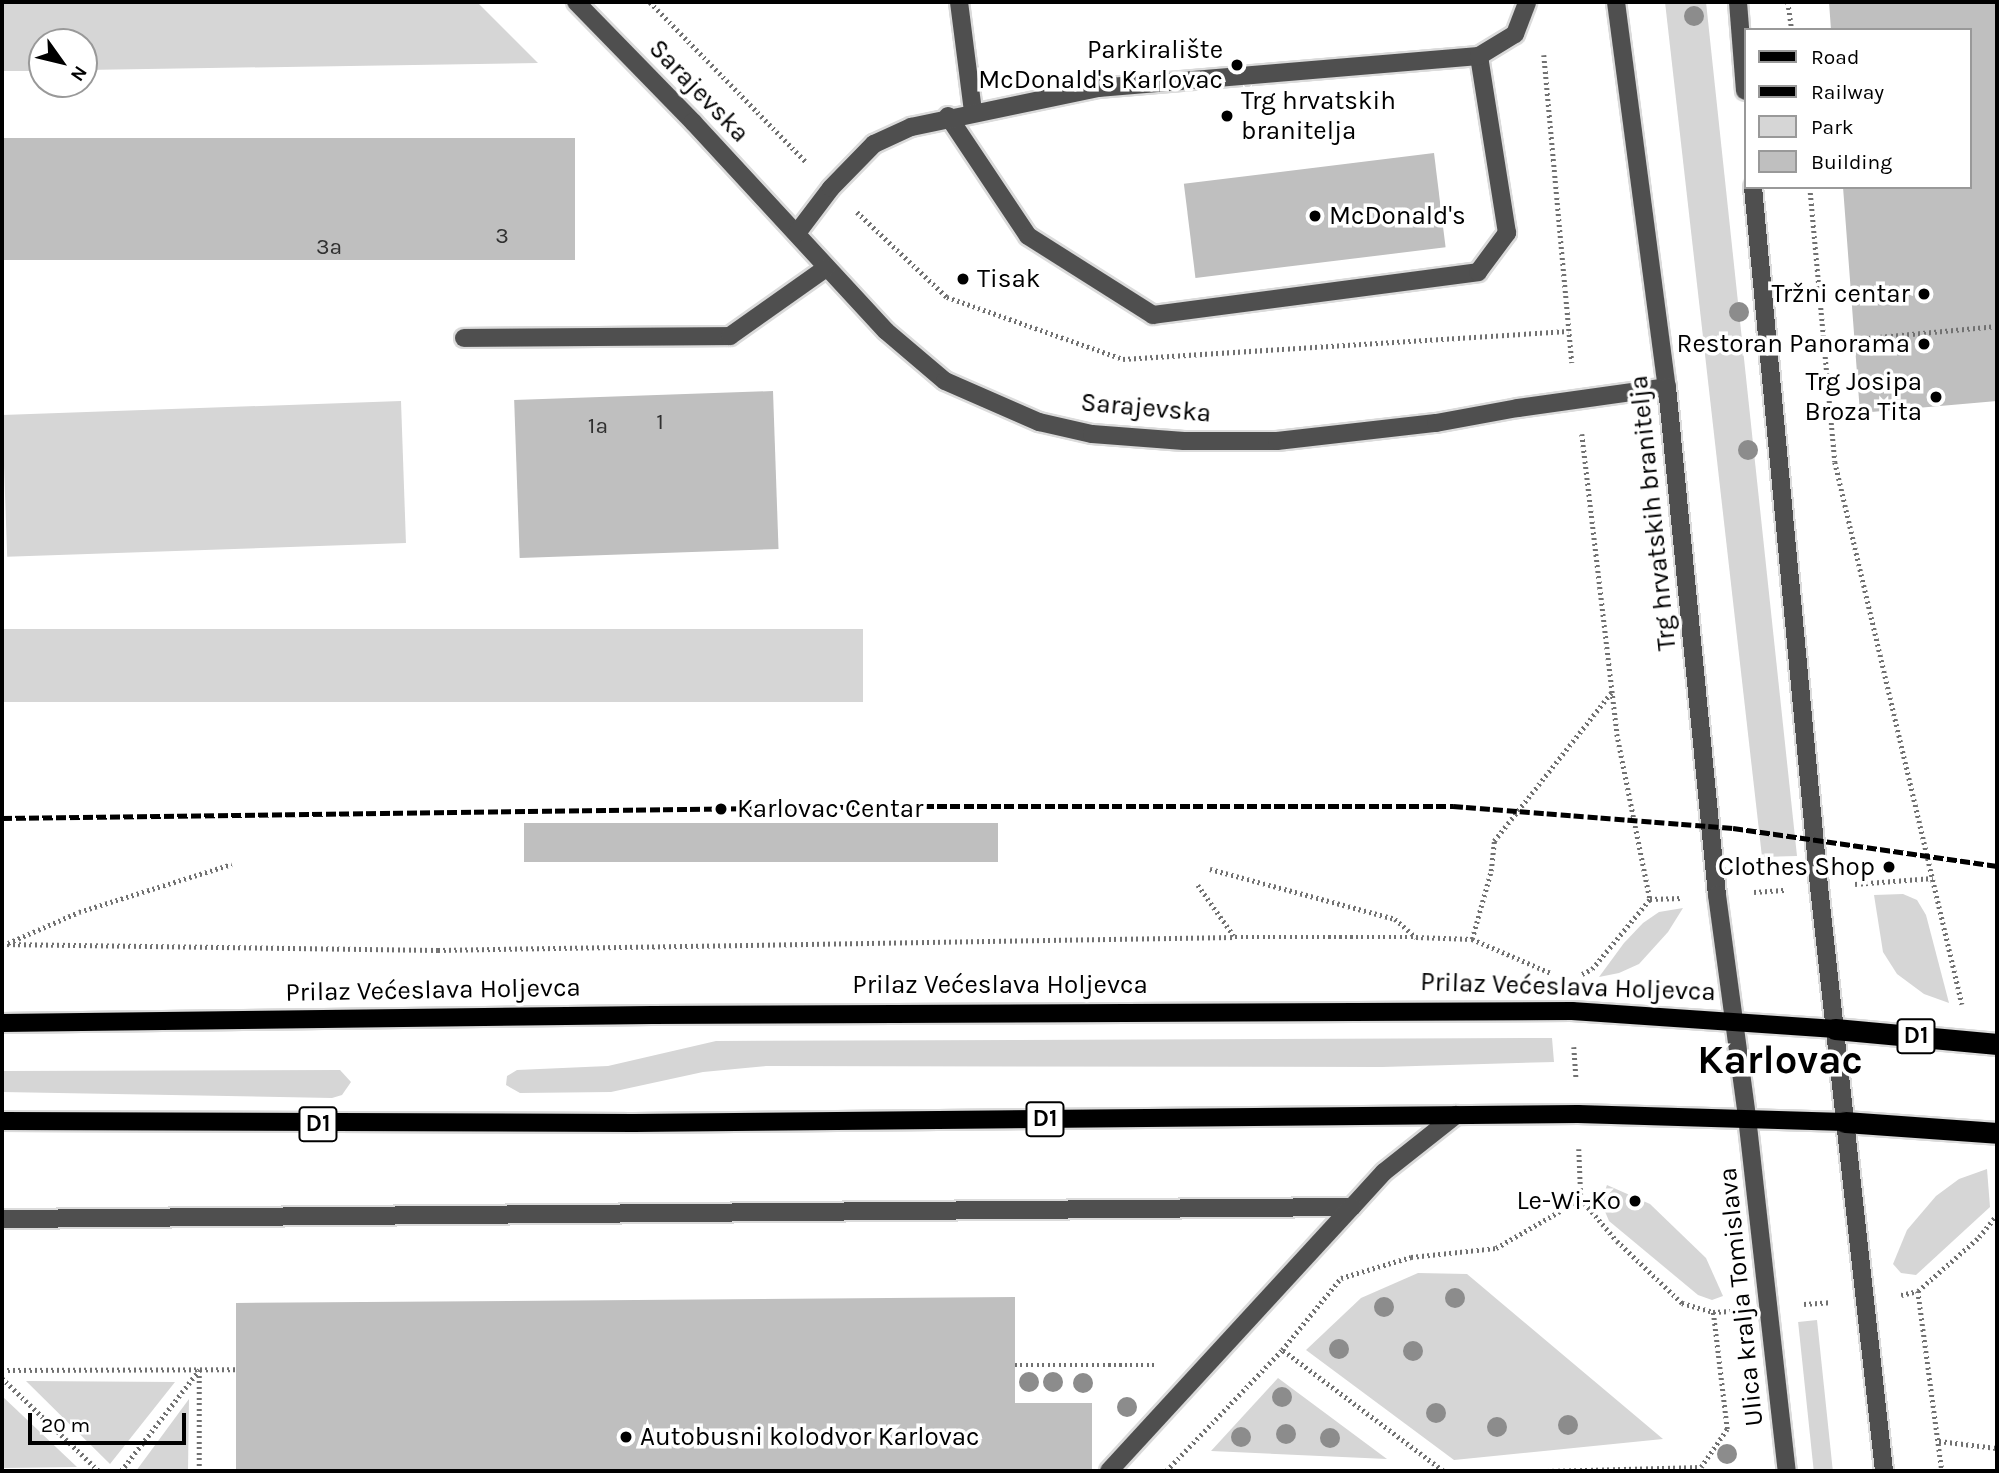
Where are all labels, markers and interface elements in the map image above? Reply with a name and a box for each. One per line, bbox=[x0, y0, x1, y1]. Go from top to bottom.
north arrow bbox=[28, 28, 98, 98]
legend bbox=[1744, 28, 1971, 189]
street label: Sarajevska bbox=[642, 33, 756, 149]
place label: Parkiralište McDonald's Karlovac bbox=[978, 34, 1223, 96]
text: Road bbox=[1811, 45, 1859, 69]
marker: Parkiralište McDonald's Karlovac bbox=[1229, 57, 1245, 73]
text: N bbox=[66, 62, 92, 85]
text: Railway bbox=[1811, 80, 1884, 104]
place label: Trg hrvatskih branitelja bbox=[1241, 85, 1396, 146]
marker: Trg hrvatskih branitelja bbox=[1219, 108, 1235, 124]
text: Park bbox=[1811, 115, 1854, 139]
text: Building bbox=[1811, 150, 1892, 174]
place label: McDonald's bbox=[1329, 200, 1466, 232]
marker: McDonald's bbox=[1307, 208, 1323, 224]
house number: 3 bbox=[495, 222, 509, 250]
house number: 3a bbox=[316, 233, 342, 261]
place label: Tisak bbox=[977, 263, 1040, 295]
marker: Tisak bbox=[955, 271, 971, 287]
place label: Tržni centar bbox=[1772, 278, 1910, 310]
marker: Tržni centar bbox=[1916, 286, 1932, 302]
place label: Restoran Panorama bbox=[1677, 328, 1910, 360]
marker: Restoran Panorama bbox=[1916, 336, 1932, 352]
place label: Trg Josipa Broza Tita bbox=[1805, 366, 1922, 428]
street label: Trg hrvatskih branitelja bbox=[1623, 374, 1683, 652]
street label: Sarajevska bbox=[1079, 387, 1213, 429]
marker: Trg Josipa Broza Tita bbox=[1928, 389, 1944, 405]
house number: 1 bbox=[656, 408, 664, 436]
house number: 1a bbox=[588, 412, 608, 440]
place label: Karlovac Centar bbox=[737, 793, 923, 825]
marker: Karlovac Centar bbox=[711, 799, 731, 819]
place label: Clothes Shop bbox=[1718, 851, 1875, 883]
marker: Clothes Shop bbox=[1881, 859, 1897, 875]
street label: Prilaz Većeslava Holjevca bbox=[1420, 966, 1716, 1008]
street label: Prilaz Većeslava Holjevca bbox=[852, 969, 1148, 1001]
street label: Prilaz Većeslava Holjevca bbox=[285, 972, 581, 1008]
road number: D1 bbox=[1895, 1016, 1937, 1056]
district label: Karlovac bbox=[1697, 1036, 1863, 1084]
road number: D1 bbox=[1024, 1098, 1066, 1140]
road number: D1 bbox=[297, 1104, 339, 1144]
street label: Ulica kralja Tomislava bbox=[1712, 1166, 1770, 1428]
place label: Le-Wi-Ko bbox=[1516, 1185, 1621, 1217]
marker: Le-Wi-Ko bbox=[1627, 1193, 1643, 1209]
scale bar bbox=[32, 1400, 189, 1444]
text: 20 m bbox=[41, 1413, 90, 1437]
place label: Autobusni kolodvor Karlovac bbox=[640, 1421, 979, 1453]
marker: Autobusni kolodvor Karlovac bbox=[618, 1429, 634, 1445]

